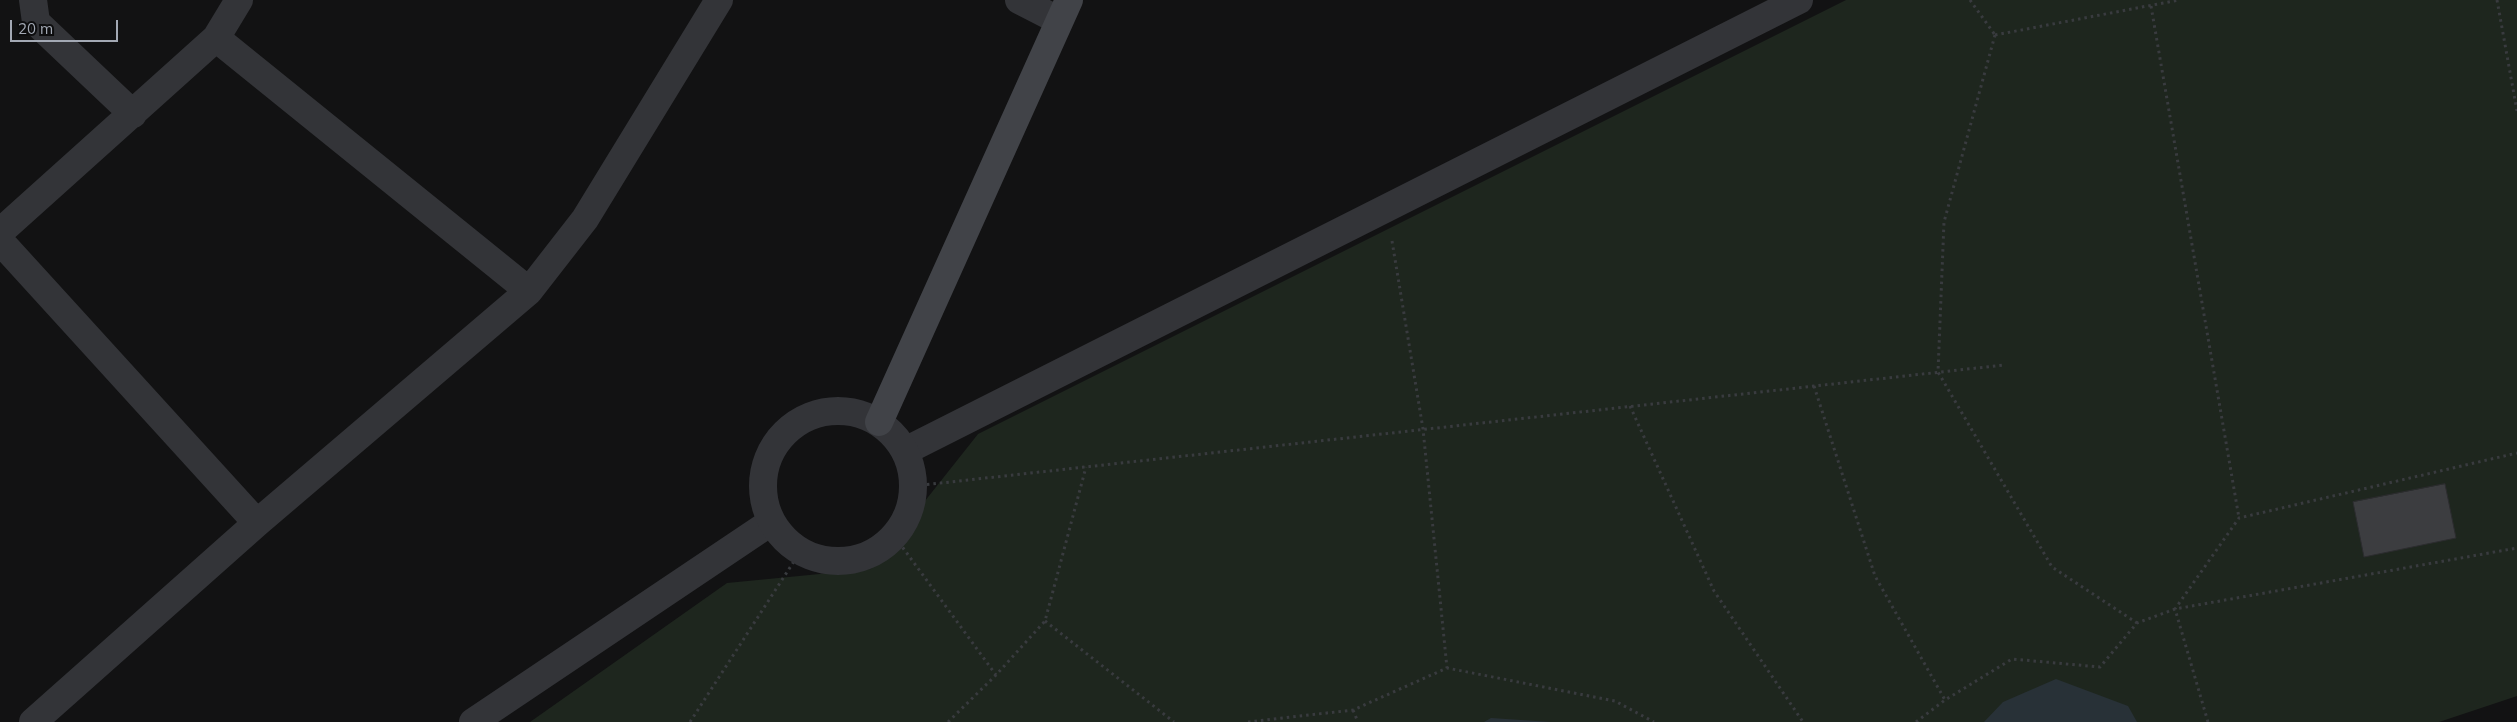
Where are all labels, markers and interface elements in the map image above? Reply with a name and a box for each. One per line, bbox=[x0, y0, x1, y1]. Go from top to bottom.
scale bar bbox=[12, 10, 120, 42]
text: 20 m bbox=[18, 19, 53, 38]

